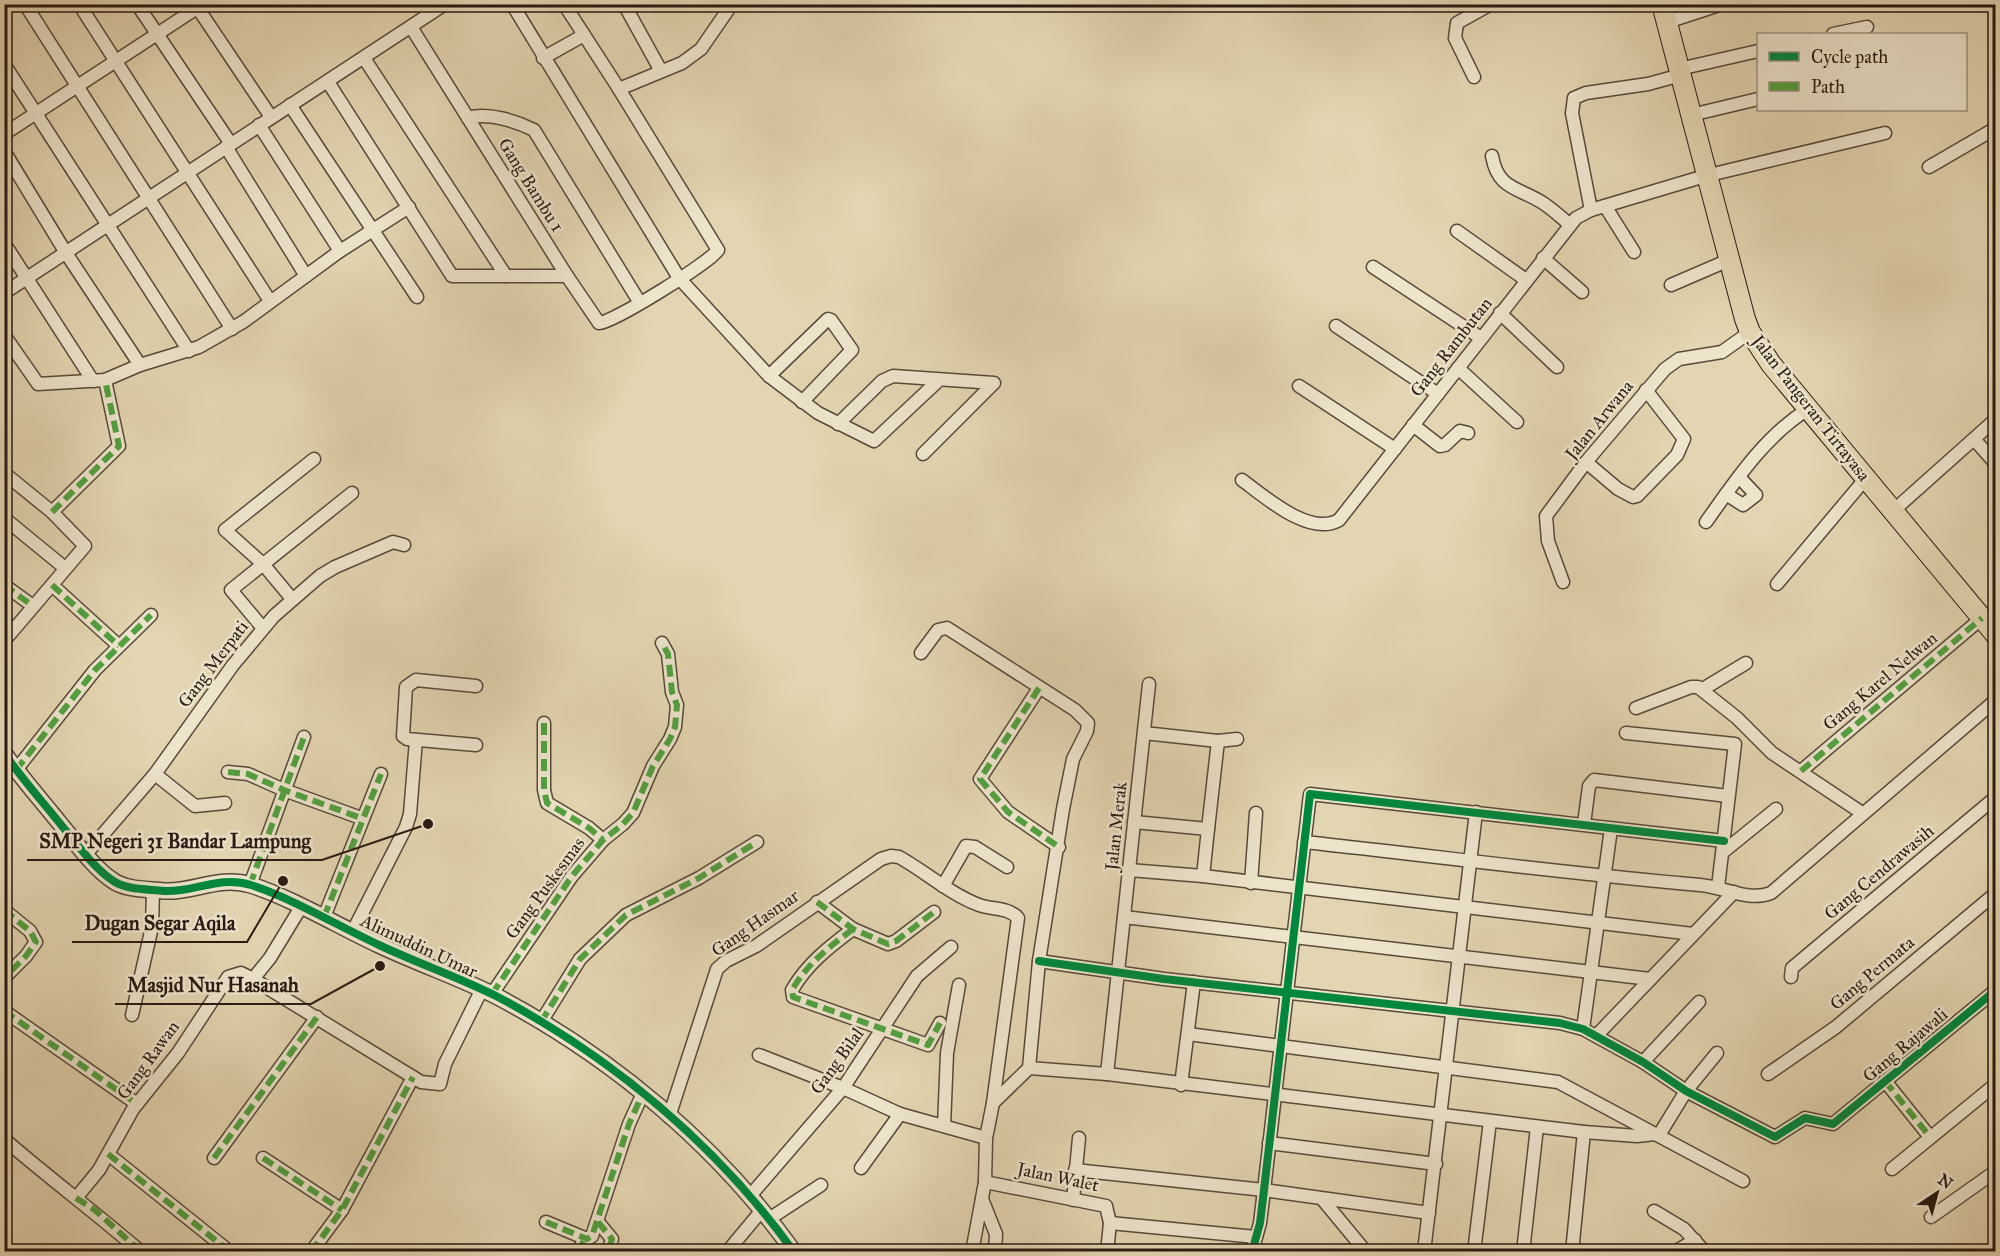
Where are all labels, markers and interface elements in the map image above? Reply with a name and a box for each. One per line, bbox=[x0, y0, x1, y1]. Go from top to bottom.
legend bbox=[1757, 33, 1967, 111]
text: Cycle path bbox=[1811, 46, 1888, 68]
text: Path bbox=[1811, 76, 1845, 98]
street label: Gang Bambu 1 bbox=[493, 134, 569, 237]
street label: Gang Rambutan bbox=[1405, 293, 1498, 402]
street label: Jalan Pangeran Tirtayasa bbox=[1745, 329, 1875, 486]
street label: Jalan Arwana bbox=[1559, 375, 1639, 466]
street label: Gang Merpati bbox=[173, 616, 254, 712]
street label: Gang Karel Nelwan bbox=[1818, 627, 1942, 736]
street label: Jalan Merak bbox=[1100, 780, 1133, 874]
street label: Gang Cendrawasih bbox=[1820, 820, 1939, 925]
callout: SMP Negeri 31 Bandar Lampung bbox=[27, 822, 322, 860]
text: SMP Negeri 31 Bandar Lampung bbox=[39, 829, 311, 854]
street label: Gang Puskesmas bbox=[501, 833, 590, 944]
street label: Gang Hasmar bbox=[707, 885, 804, 962]
callout: Dugan Segar Aqila bbox=[72, 904, 247, 942]
street label: Alimuddin Umar bbox=[356, 909, 481, 983]
text: Dugan Segar Aqila bbox=[85, 911, 236, 936]
street label: Gang Permata bbox=[1825, 931, 1920, 1015]
callout: Masjid Nur Hasanah bbox=[115, 966, 311, 1004]
text: Masjid Nur Hasanah bbox=[127, 973, 300, 998]
street label: Gang Rajawali bbox=[1858, 1003, 1953, 1088]
street label: Gang Rawan bbox=[112, 1016, 185, 1104]
street label: Gang Bilal bbox=[806, 1023, 869, 1099]
street label: Jalan Walet bbox=[1013, 1157, 1102, 1197]
north arrow bbox=[1907, 1163, 1967, 1223]
text: N bbox=[1934, 1170, 1957, 1193]

